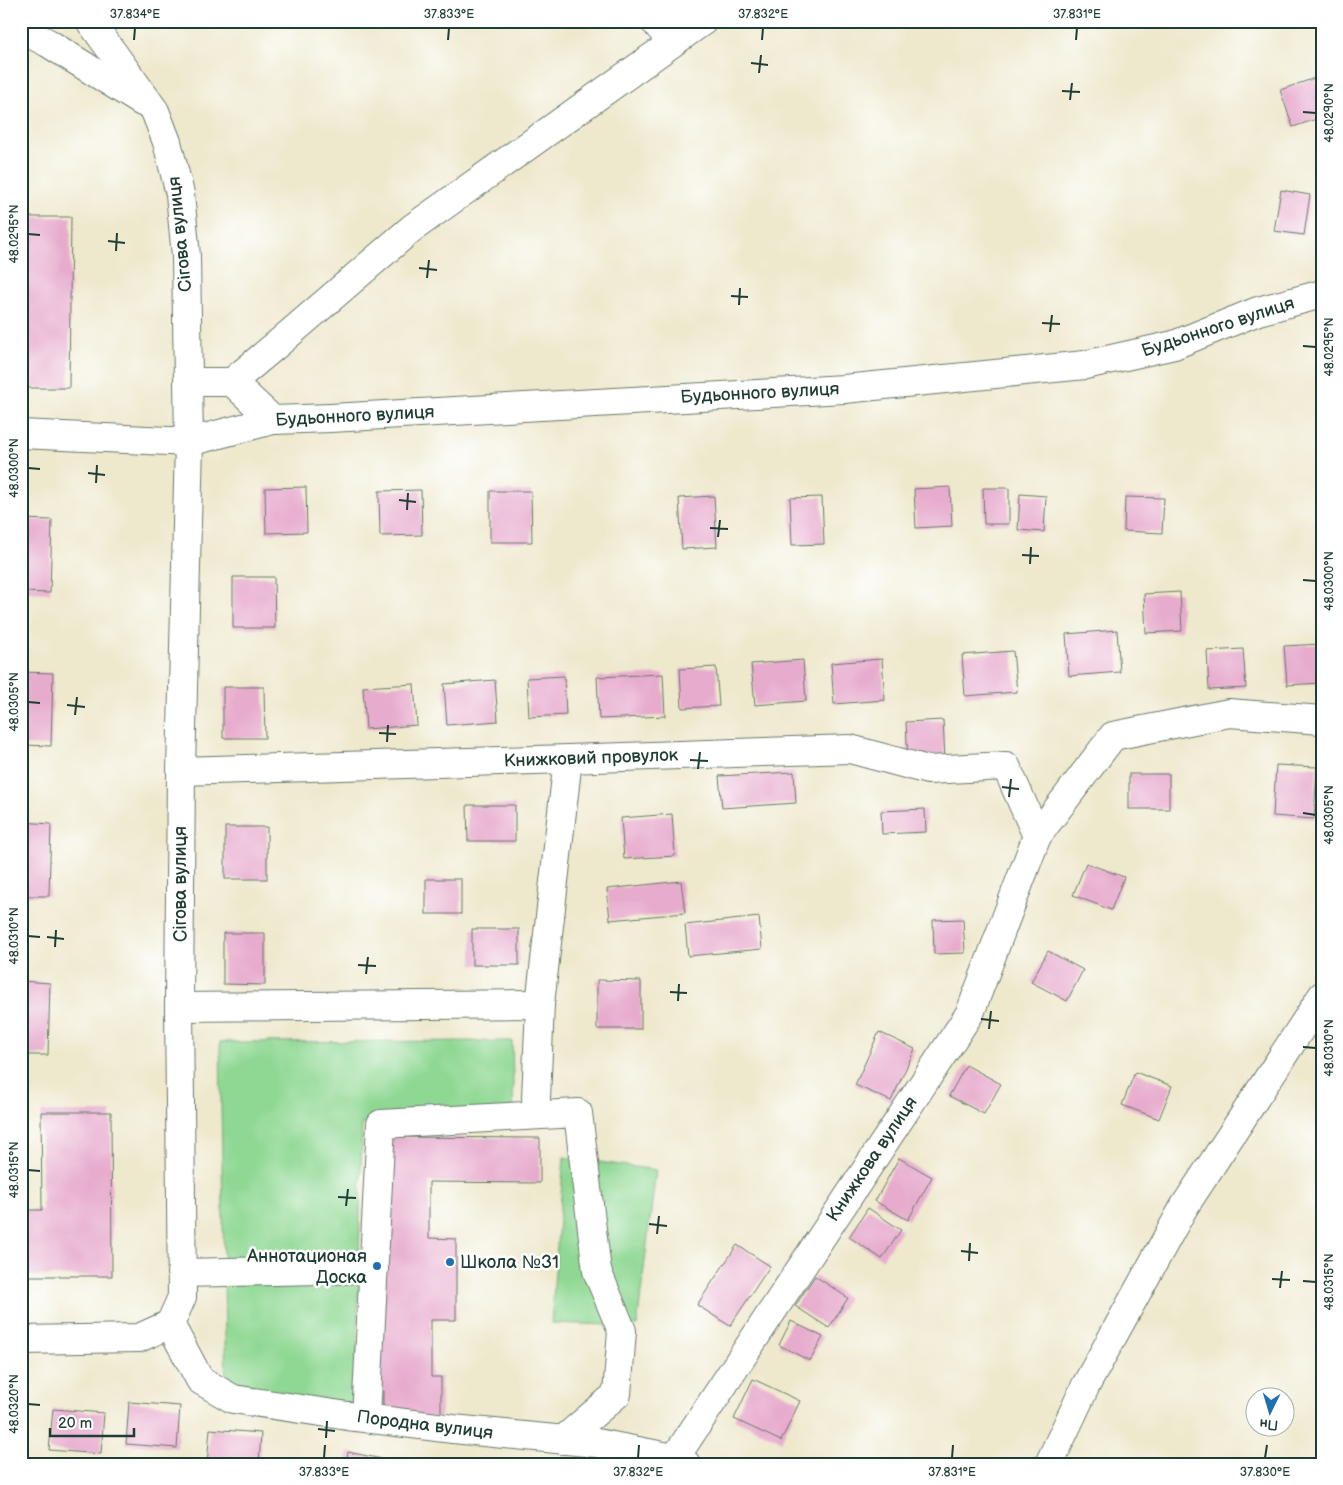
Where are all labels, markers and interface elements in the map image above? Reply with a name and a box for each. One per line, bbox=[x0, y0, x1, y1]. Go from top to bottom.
text: 37.834°E bbox=[110, 7, 160, 22]
text: 37.833°E bbox=[424, 7, 474, 22]
text: 37.832°E bbox=[738, 7, 788, 22]
text: 37.831°E bbox=[1053, 7, 1101, 22]
text: 48.0290°N bbox=[1322, 83, 1337, 143]
street label: Сігова вулиця bbox=[163, 175, 197, 293]
text: 48.0295°N bbox=[7, 204, 22, 264]
street label: Будьонного вулиця bbox=[1139, 292, 1297, 362]
text: 48.0295°N bbox=[1322, 317, 1337, 377]
street label: Будьонного вулиця bbox=[680, 378, 840, 408]
street label: Будьонного вулиця bbox=[275, 401, 435, 431]
text: 48.0300°N bbox=[7, 438, 22, 498]
text: 48.0300°N bbox=[1322, 551, 1337, 611]
text: 48.0305°N bbox=[7, 672, 22, 732]
street label: Книжковий провулок bbox=[503, 744, 679, 772]
text: 48.0305°N bbox=[1322, 785, 1337, 845]
street label: Сігова вулиця bbox=[170, 826, 191, 942]
text: 48.0310°N bbox=[7, 907, 22, 965]
text: 48.0310°N bbox=[1322, 1019, 1337, 1077]
street label: Книжкова вулиця bbox=[822, 1092, 922, 1226]
text: 48.0315°N bbox=[7, 1141, 22, 1199]
place label: Аннотационая Доска bbox=[246, 1246, 367, 1288]
place label: Школа №31 bbox=[460, 1252, 559, 1273]
text: 48.0315°N bbox=[1322, 1253, 1337, 1311]
marker: Школа №31 bbox=[444, 1256, 456, 1268]
marker: Аннотационая Доска bbox=[371, 1260, 383, 1272]
text: 48.0320°N bbox=[7, 1374, 22, 1434]
north arrow bbox=[1246, 1388, 1296, 1438]
scale bar bbox=[50, 1405, 134, 1437]
street label: Породна вулиця bbox=[356, 1406, 494, 1444]
text: 20 m bbox=[58, 1414, 92, 1433]
text: Пн bbox=[1259, 1415, 1279, 1434]
text: 37.833°E bbox=[299, 1465, 349, 1480]
text: 37.832°E bbox=[613, 1465, 663, 1480]
text: 37.831°E bbox=[928, 1465, 976, 1480]
text: 37.830°E bbox=[1240, 1465, 1290, 1480]

